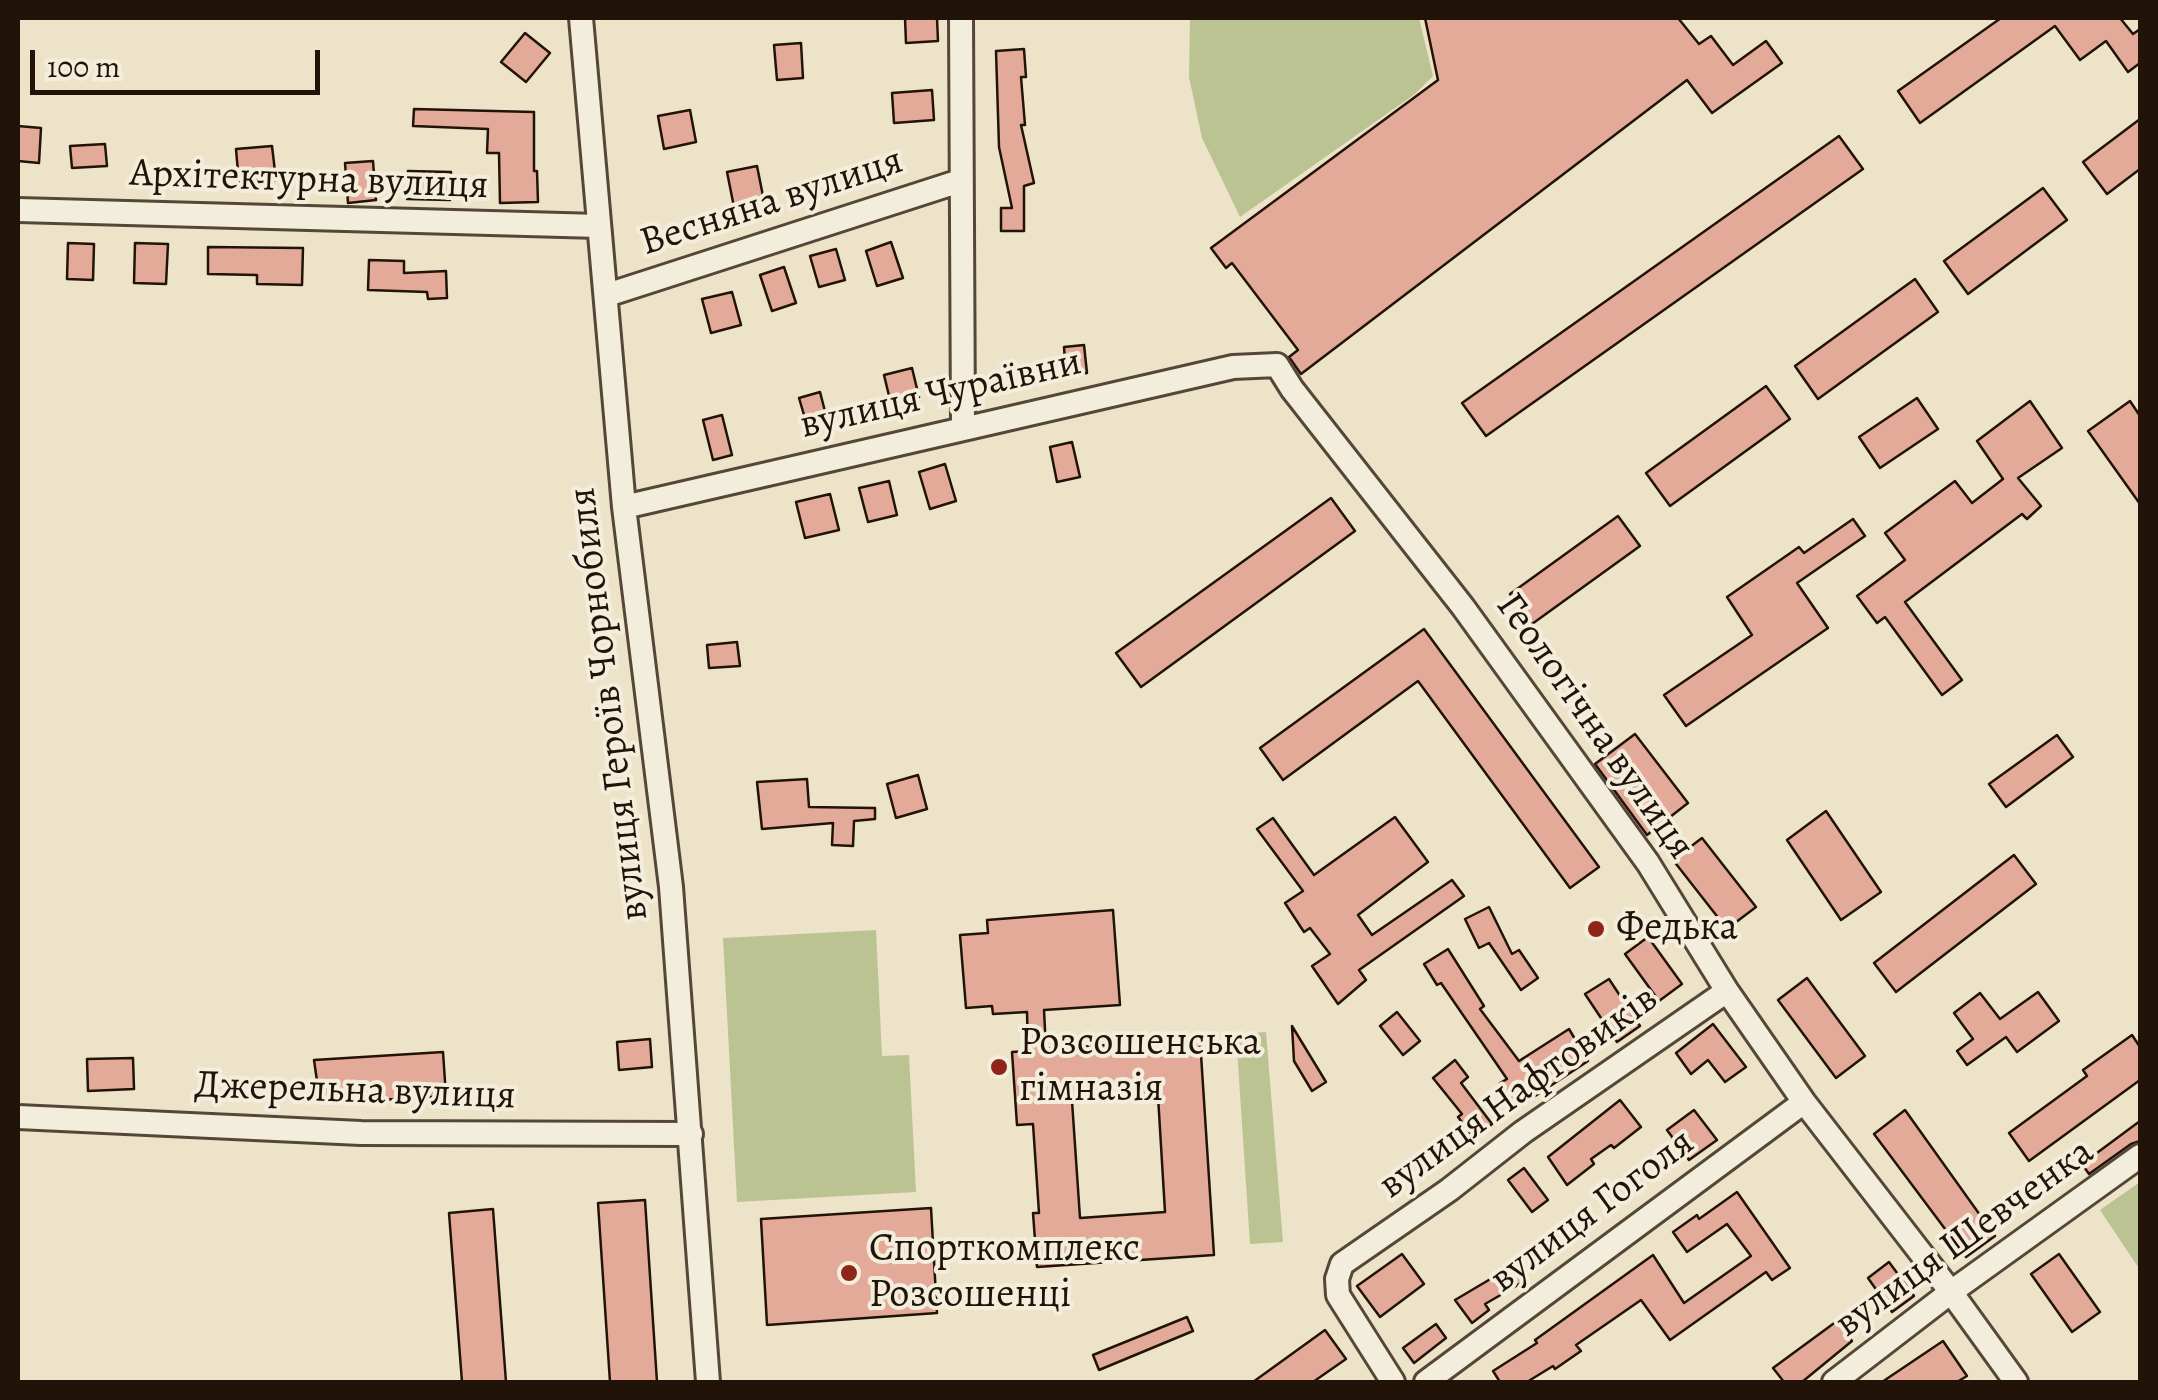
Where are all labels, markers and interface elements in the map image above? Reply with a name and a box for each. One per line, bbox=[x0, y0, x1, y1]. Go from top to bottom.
scale bar bbox=[35, 30, 325, 92]
text: 100 m bbox=[47, 47, 120, 87]
street label: Весняна вулиця bbox=[635, 138, 909, 268]
street label: Архітектурна вулиця bbox=[129, 151, 489, 211]
street label: вулиця Чураївни bbox=[796, 339, 1086, 451]
street label: вулиця Героїв Чорнобиля bbox=[560, 485, 660, 923]
street label: Геологічна вулиця bbox=[1484, 585, 1704, 869]
place label: Федька bbox=[1616, 905, 1738, 953]
marker: Федька bbox=[1585, 918, 1607, 940]
street label: вулиця Нафтовиків bbox=[1370, 976, 1668, 1210]
place label: Розсошенська гімназія bbox=[1019, 1020, 1261, 1114]
marker: Розсошенська гімназія bbox=[988, 1056, 1010, 1078]
street label: Джерельна вулиця bbox=[194, 1062, 516, 1122]
street label: вулиця Гоголя bbox=[1481, 1120, 1705, 1304]
street label: вулиця Шевченка bbox=[1826, 1129, 2104, 1349]
place label: Спорткомплекс Розсошенці bbox=[869, 1226, 1140, 1320]
marker: Спорткомплекс Розсошенці bbox=[838, 1262, 860, 1284]

